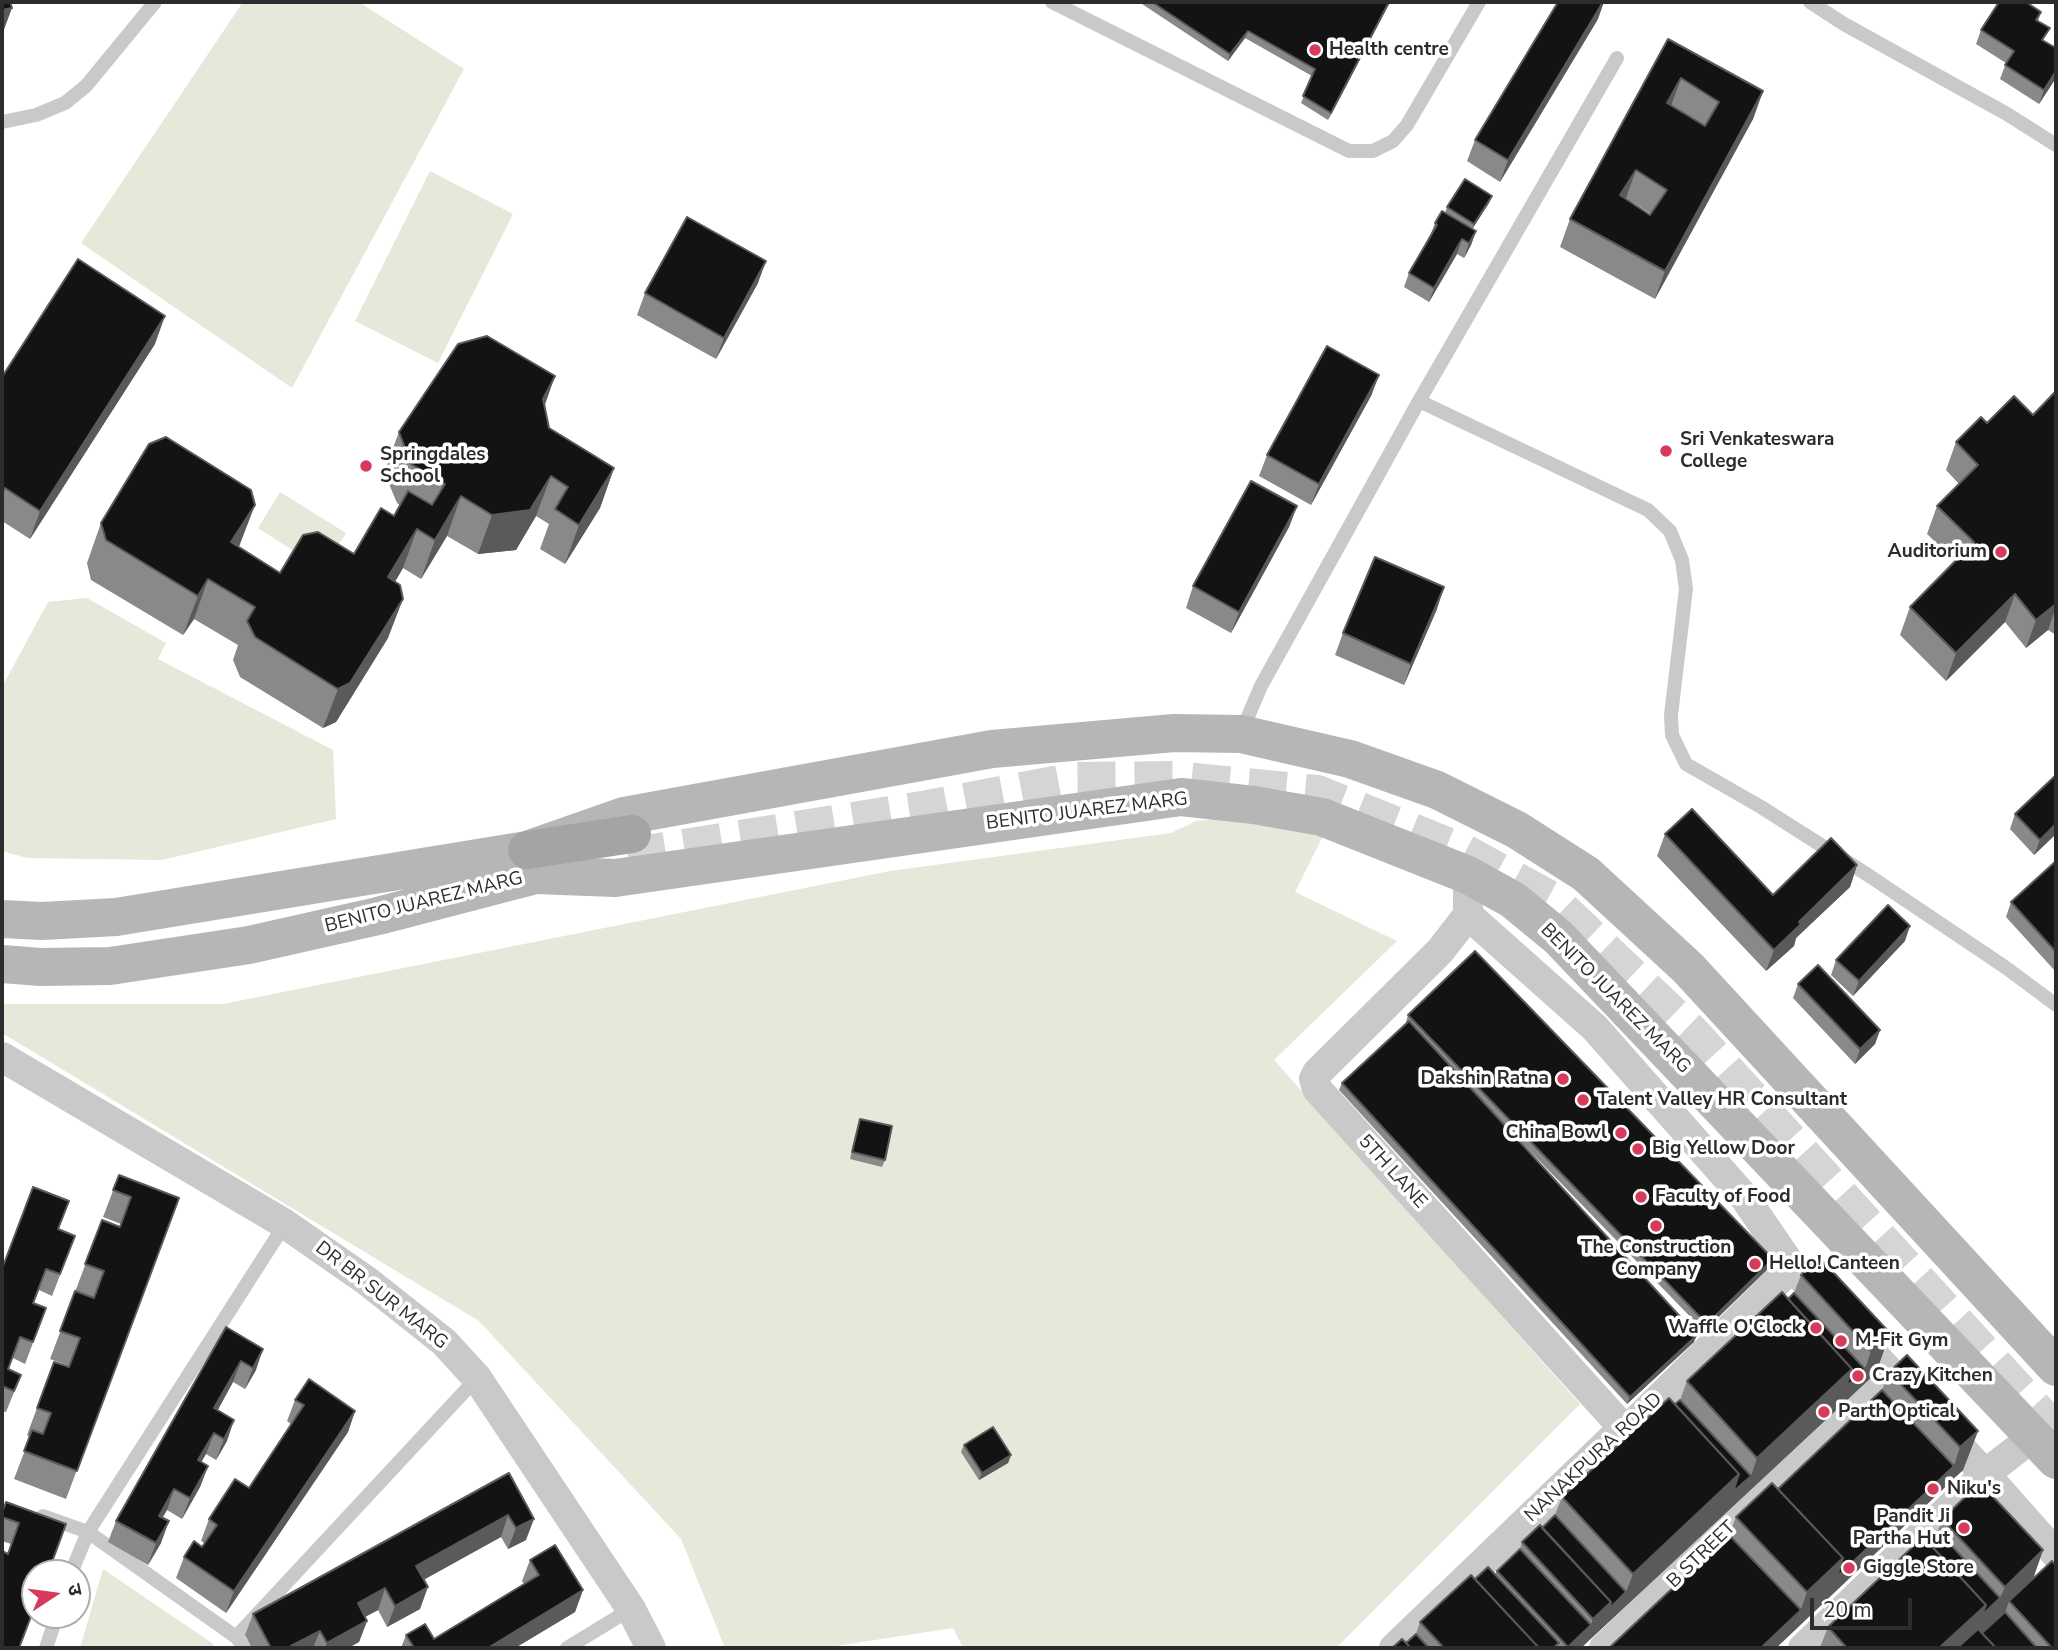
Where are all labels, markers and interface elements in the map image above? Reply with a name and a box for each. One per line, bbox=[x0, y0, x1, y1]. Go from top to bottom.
place label: Health centre bbox=[1329, 39, 1449, 61]
marker: Health centre bbox=[1307, 42, 1323, 58]
place label: Sri Venkateswara College bbox=[1680, 429, 1834, 473]
marker: Sri Venkateswara College bbox=[1658, 443, 1674, 459]
place label: Springdales School bbox=[380, 444, 486, 488]
marker: Springdales School bbox=[358, 458, 374, 474]
place label: Auditorium bbox=[1888, 541, 1987, 563]
marker: Auditorium bbox=[1993, 544, 2009, 560]
street label: BENITO JUAREZ MARG bbox=[985, 788, 1189, 836]
street label: BENITO JUAREZ MARG bbox=[323, 867, 525, 939]
street label: BENITO JUAREZ MARG bbox=[1535, 919, 1695, 1079]
place label: Dakshin Ratna bbox=[1420, 1068, 1549, 1090]
marker: Dakshin Ratna bbox=[1555, 1071, 1571, 1087]
place label: Talent Valley HR Consultant bbox=[1597, 1089, 1847, 1111]
marker: Talent Valley HR Consultant bbox=[1575, 1092, 1591, 1108]
place label: China Bowl bbox=[1505, 1122, 1607, 1144]
marker: China Bowl bbox=[1613, 1125, 1629, 1141]
street label: 5TH LANE bbox=[1353, 1131, 1431, 1213]
place label: Big Yellow Door bbox=[1652, 1138, 1795, 1160]
marker: Big Yellow Door bbox=[1630, 1141, 1646, 1157]
place label: Faculty of Food bbox=[1655, 1186, 1791, 1208]
marker: Faculty of Food bbox=[1633, 1189, 1649, 1205]
marker: The Construction Company bbox=[1648, 1218, 1664, 1234]
street label: DR BR SUR MARG bbox=[310, 1237, 452, 1355]
place label: The Construction Company bbox=[1581, 1237, 1731, 1281]
place label: Hello! Canteen bbox=[1769, 1253, 1900, 1275]
marker: Hello! Canteen bbox=[1747, 1256, 1763, 1272]
place label: Waffle O'Clock bbox=[1668, 1317, 1802, 1339]
marker: Waffle O'Clock bbox=[1808, 1320, 1824, 1336]
place label: M-Fit Gym bbox=[1855, 1330, 1948, 1352]
marker: M-Fit Gym bbox=[1833, 1333, 1849, 1349]
place label: Crazy Kitchen bbox=[1872, 1365, 1993, 1387]
marker: Crazy Kitchen bbox=[1850, 1368, 1866, 1384]
street label: NANAKPURA ROAD bbox=[1521, 1388, 1667, 1528]
place label: Parth Optical bbox=[1838, 1401, 1956, 1423]
marker: Parth Optical bbox=[1816, 1404, 1832, 1420]
place label: Niku's bbox=[1947, 1478, 2001, 1500]
marker: Niku's bbox=[1925, 1481, 1941, 1497]
place label: Pandit Ji Partha Hut bbox=[1853, 1506, 1950, 1550]
street label: B STREET bbox=[1663, 1517, 1741, 1593]
marker: Pandit Ji Partha Hut bbox=[1956, 1520, 1972, 1536]
place label: Giggle Store bbox=[1863, 1557, 1974, 1579]
north arrow bbox=[21, 1559, 91, 1629]
marker: Giggle Store bbox=[1841, 1560, 1857, 1576]
text: उ bbox=[61, 1581, 88, 1598]
scale bar bbox=[1813, 1584, 1914, 1628]
text: 20 m bbox=[1823, 1596, 1872, 1624]

